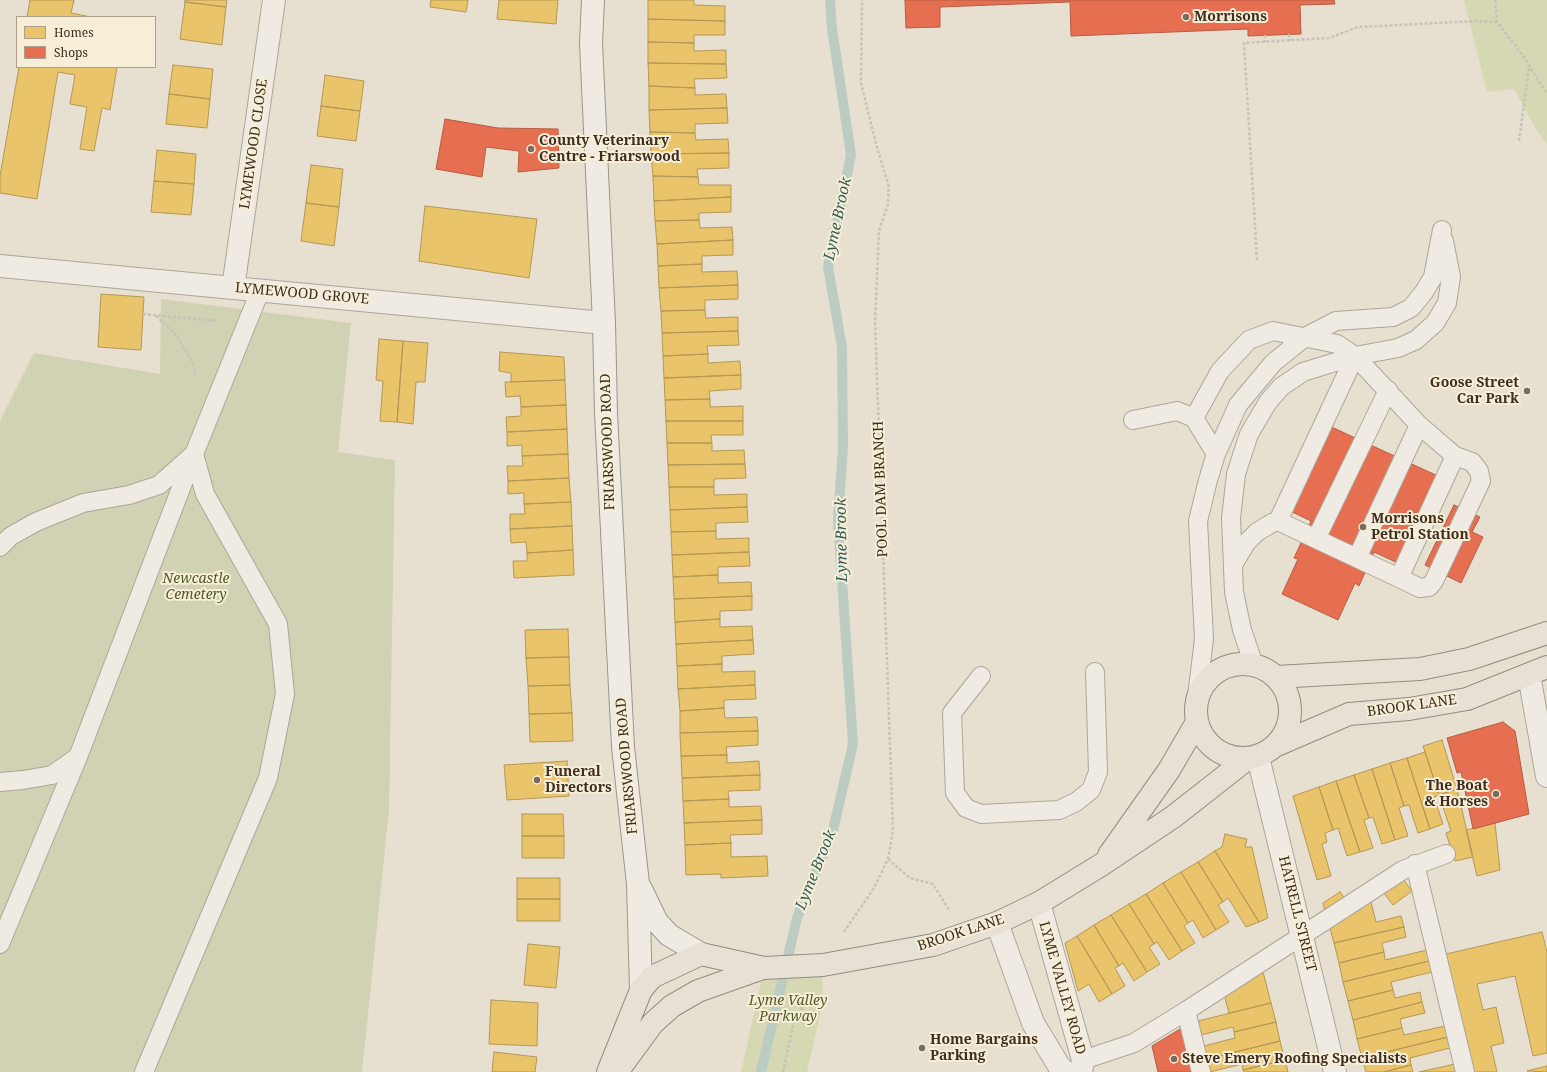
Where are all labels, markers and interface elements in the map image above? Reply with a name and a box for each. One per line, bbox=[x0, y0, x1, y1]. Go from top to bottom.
place label: Morrisons bbox=[1194, 9, 1267, 25]
marker: Morrisons bbox=[1181, 12, 1191, 22]
legend bbox=[16, 16, 156, 68]
text: Homes bbox=[54, 24, 94, 41]
text: Shops bbox=[54, 44, 88, 61]
street label: LYMEWOOD CLOSE bbox=[237, 78, 271, 210]
place label: County Veterinary Centre - Friarswood bbox=[539, 133, 680, 166]
marker: County Veterinary Centre - Friarswood bbox=[526, 144, 536, 154]
water label: Lyme Brook bbox=[820, 176, 856, 262]
street label: LYMEWOOD GROVE bbox=[234, 280, 370, 308]
street label: FRIARSWOOD ROAD bbox=[597, 373, 619, 511]
place label: Goose Street Car Park bbox=[1430, 375, 1519, 408]
marker: Goose Street Car Park bbox=[1522, 386, 1532, 396]
street label: POOL DAM BRANCH bbox=[870, 420, 892, 558]
water label: Lyme Brook bbox=[832, 498, 852, 582]
place label: Morrisons Petrol Station bbox=[1371, 511, 1469, 544]
marker: Morrisons Petrol Station bbox=[1358, 522, 1368, 532]
park label: Newcastle Cemetery bbox=[163, 571, 229, 604]
street label: BROOK LANE bbox=[1366, 691, 1458, 721]
street label: FRIARSWOOD ROAD bbox=[613, 697, 641, 835]
place label: Funeral Directors bbox=[545, 764, 612, 796]
marker: Funeral Directors bbox=[532, 775, 542, 785]
place label: The Boat & Horses bbox=[1424, 778, 1488, 810]
marker: The Boat & Horses bbox=[1491, 789, 1501, 799]
water label: Lyme Brook bbox=[792, 828, 840, 912]
street label: HATRELL STREET bbox=[1274, 854, 1320, 974]
street label: BROOK LANE bbox=[915, 911, 1007, 955]
street label: LYME VALLEY ROAD bbox=[1035, 920, 1089, 1056]
park label: Lyme Valley Parkway bbox=[749, 993, 827, 1026]
place label: Home Bargains Parking bbox=[930, 1032, 1038, 1064]
marker: Home Bargains Parking bbox=[917, 1043, 927, 1053]
place label: Steve Emery Roofing Specialists bbox=[1182, 1051, 1407, 1067]
marker: Steve Emery Roofing Specialists bbox=[1169, 1054, 1179, 1064]

